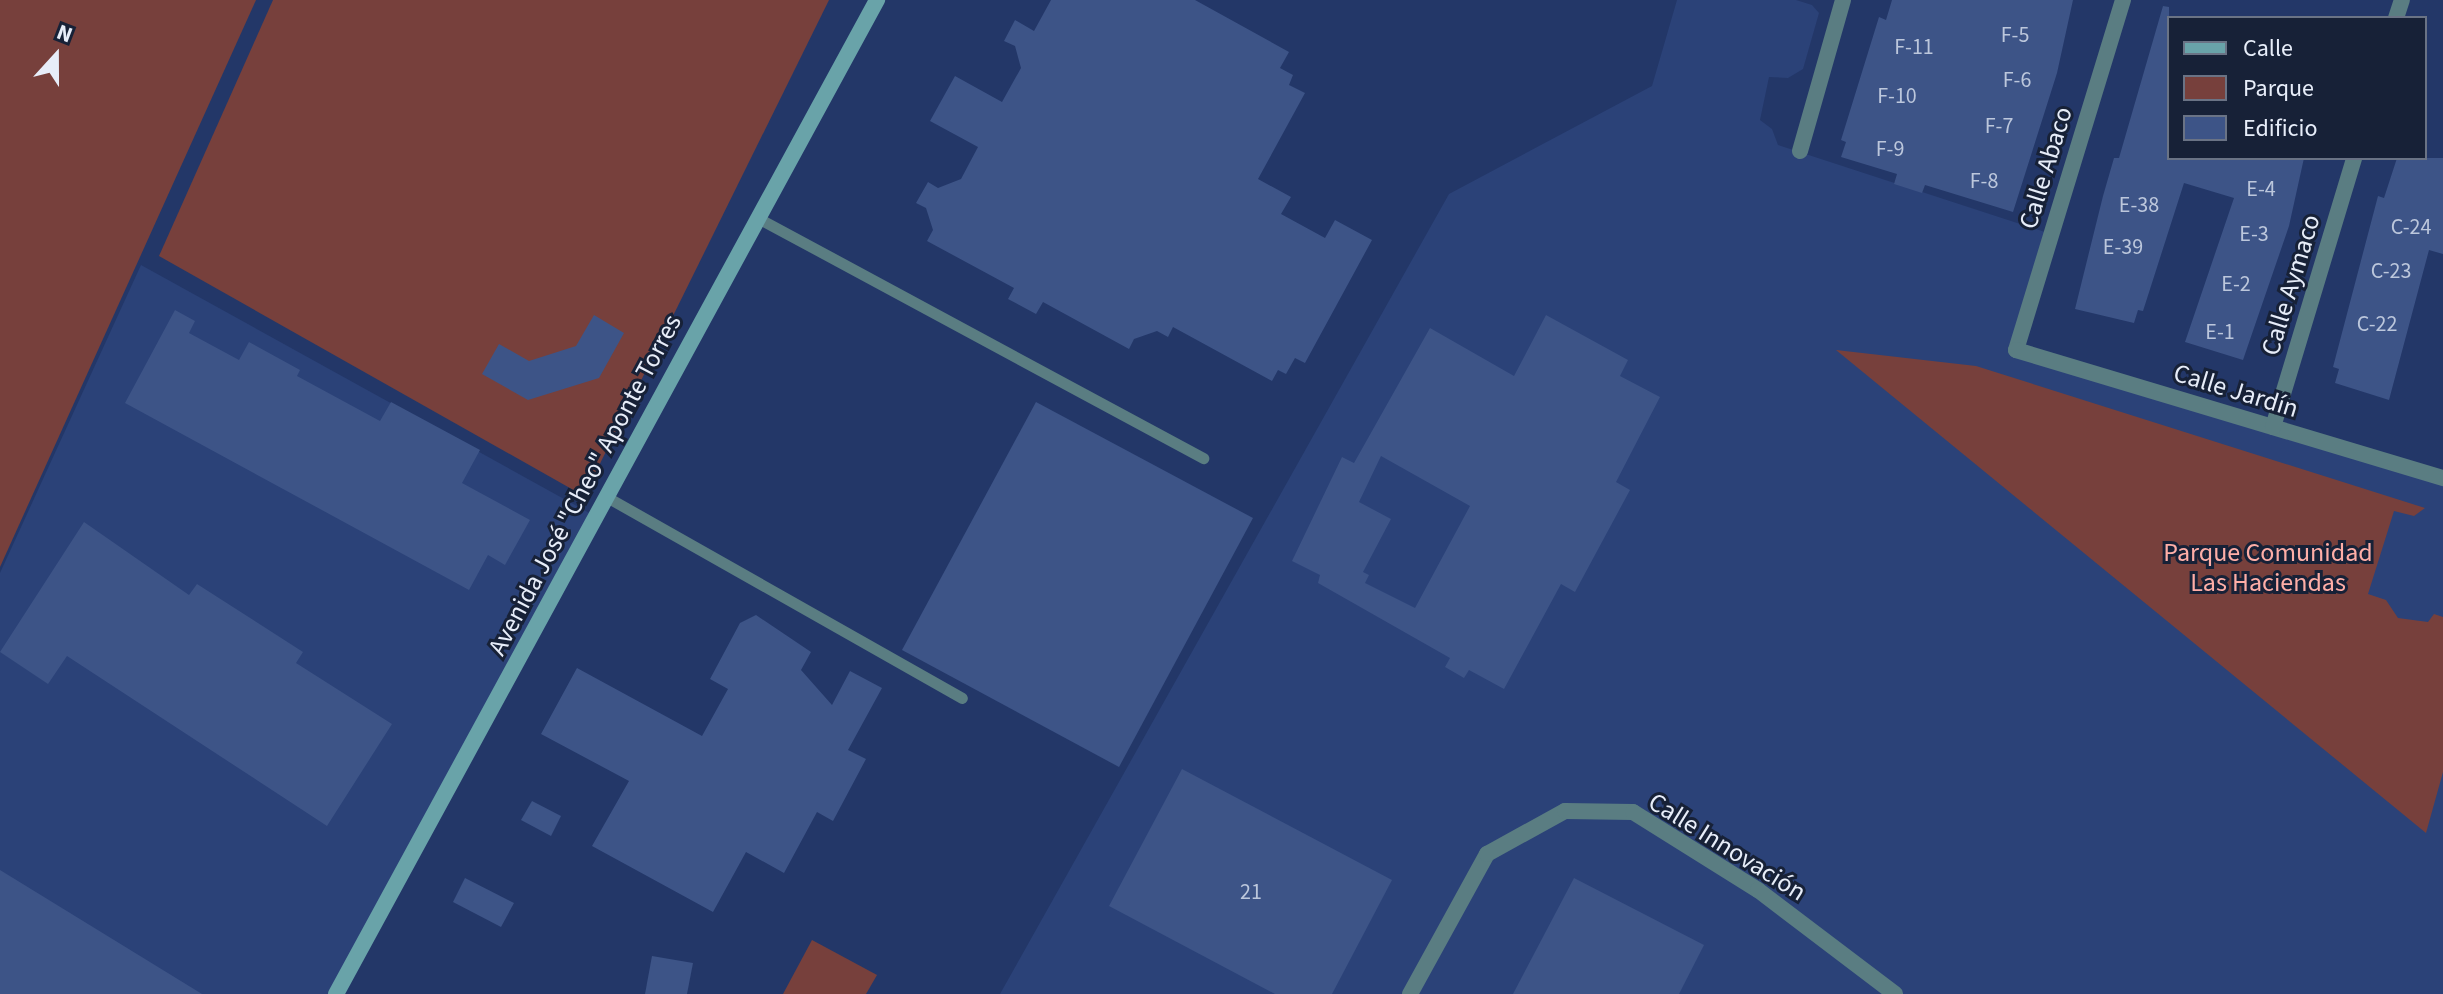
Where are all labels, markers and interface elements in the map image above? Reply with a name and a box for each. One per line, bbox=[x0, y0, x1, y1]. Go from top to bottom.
north arrow bbox=[16, 16, 96, 96]
text: N bbox=[52, 16, 77, 51]
legend bbox=[2167, 16, 2427, 160]
house number: F-5 bbox=[2001, 23, 2029, 49]
text: Calle bbox=[2243, 31, 2293, 66]
house number: F-11 bbox=[1894, 35, 1934, 61]
house number: F-6 bbox=[2003, 68, 2031, 94]
text: Parque bbox=[2243, 71, 2314, 106]
house number: F-10 bbox=[1877, 84, 1917, 110]
street label: Calle Abaco bbox=[2013, 103, 2079, 233]
text: Edificio bbox=[2243, 111, 2317, 146]
house number: F-7 bbox=[1985, 114, 2013, 140]
house number: F-9 bbox=[1876, 137, 1904, 163]
house number: F-8 bbox=[1970, 169, 1998, 195]
house number: E-4 bbox=[2246, 177, 2276, 203]
house number: E-38 bbox=[2119, 193, 2159, 219]
street label: Calle Aymaco bbox=[2255, 211, 2327, 359]
house number: C-24 bbox=[2391, 215, 2431, 241]
house number: E-3 bbox=[2239, 222, 2269, 248]
house number: E-39 bbox=[2103, 235, 2143, 261]
house number: C-23 bbox=[2371, 259, 2411, 285]
house number: E-2 bbox=[2221, 272, 2251, 298]
street label: Avenida José "Cheo" Aponte Torres bbox=[482, 309, 688, 661]
house number: C-22 bbox=[2357, 312, 2397, 338]
house number: E-1 bbox=[2205, 320, 2235, 346]
street label: Calle Jardín bbox=[2170, 357, 2302, 425]
park label: Parque Comunidad Las Haciendas bbox=[2163, 537, 2373, 598]
street label: Calle Innovación bbox=[1642, 786, 1812, 908]
house number: 21 bbox=[1240, 880, 1262, 906]

